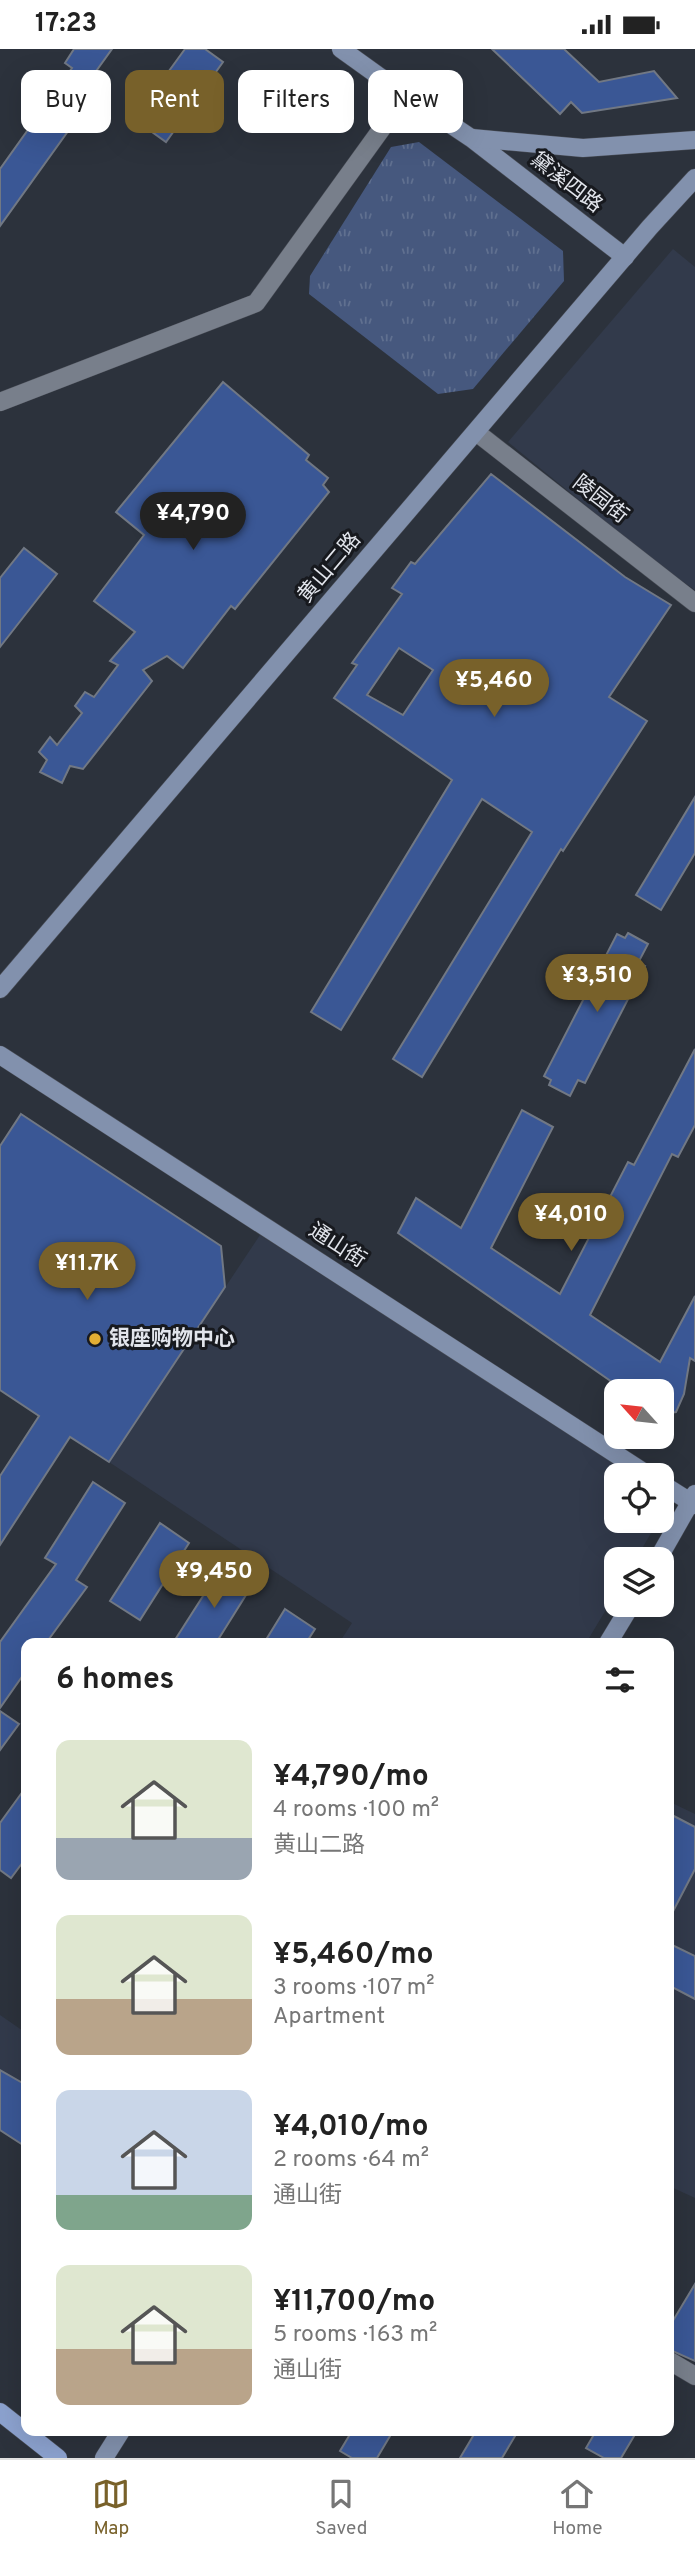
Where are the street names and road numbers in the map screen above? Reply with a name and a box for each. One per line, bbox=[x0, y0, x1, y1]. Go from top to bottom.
street label: 黛溪四路 bbox=[525, 147, 607, 219]
street label: 陵园街 bbox=[567, 470, 633, 530]
street label: 黄山二路 bbox=[293, 527, 367, 609]
street label: 通山街 bbox=[303, 1218, 371, 1274]

